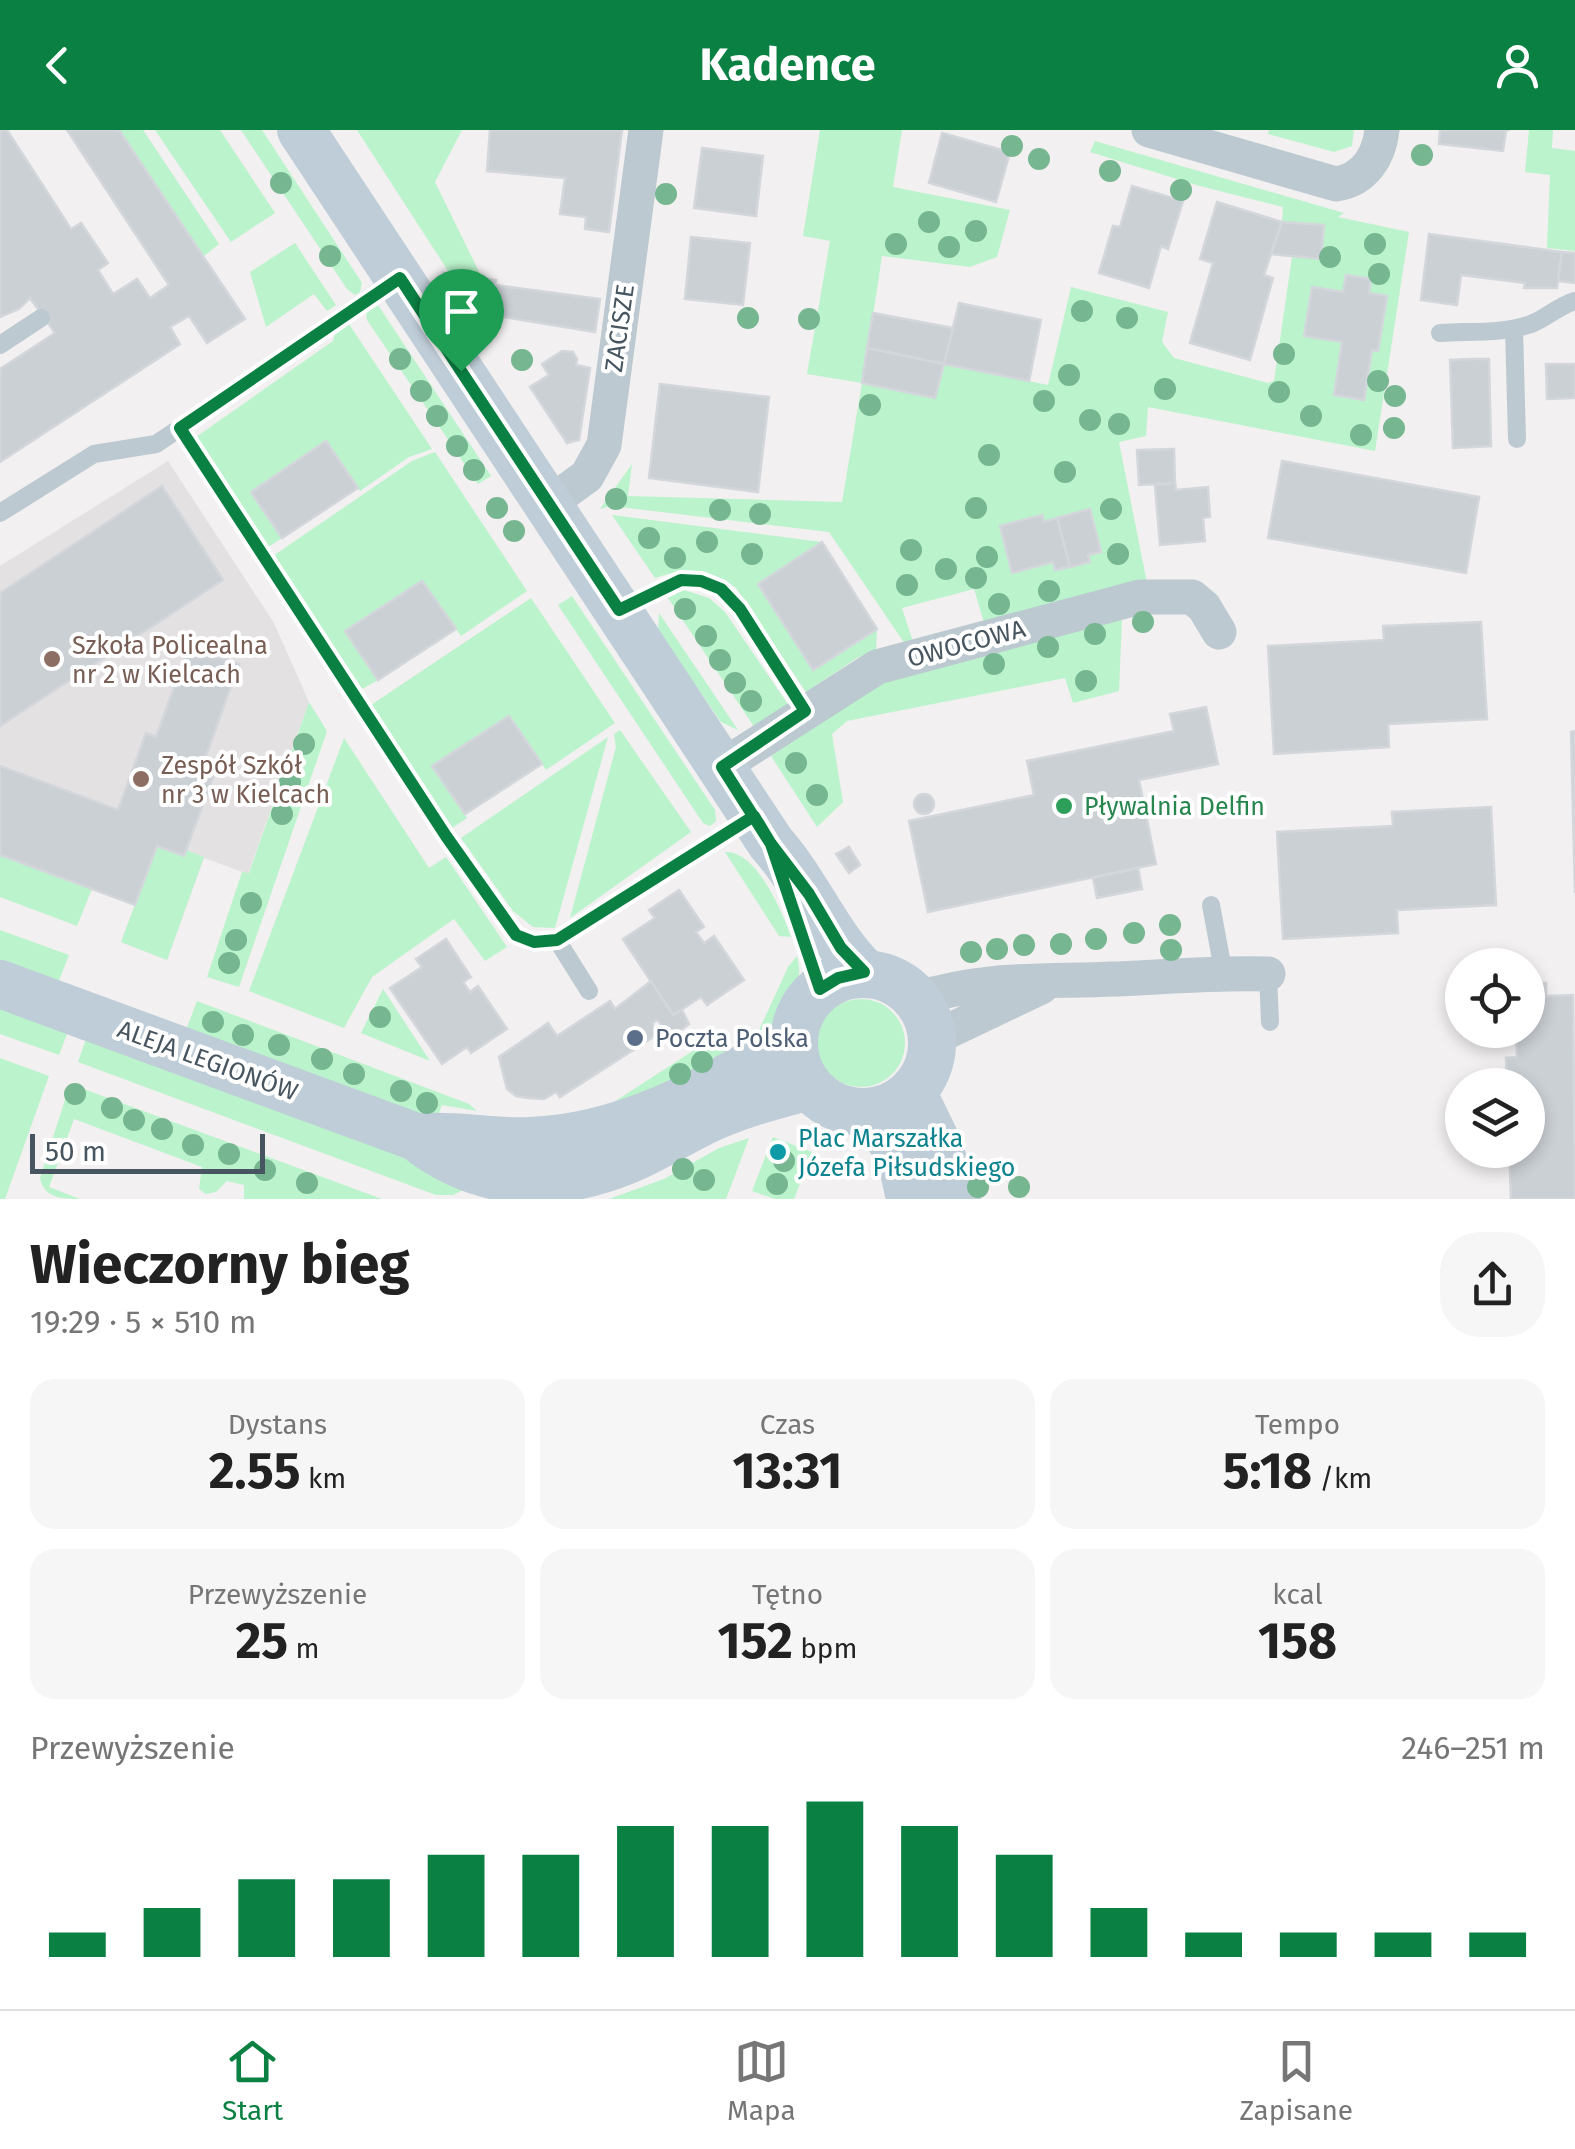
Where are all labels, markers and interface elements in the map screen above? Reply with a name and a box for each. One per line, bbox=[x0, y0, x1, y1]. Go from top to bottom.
icon: back bbox=[30, 38, 85, 93]
text: Kadence bbox=[699, 38, 876, 92]
icon: person bbox=[1490, 38, 1545, 93]
pin bbox=[419, 269, 504, 372]
street label: ZACISZE bbox=[599, 282, 641, 374]
icon: arrive bbox=[434, 284, 489, 339]
street label: OWOCOWA bbox=[904, 614, 1029, 674]
place label: Szkoła Policealna nr 2 w Kielcach bbox=[72, 631, 268, 690]
marker: Szkoła Policealna nr 2 w Kielcach bbox=[41, 648, 63, 670]
place label: Zespół Szkół nr 3 w Kielcach bbox=[161, 751, 330, 810]
marker: Zespół Szkół nr 3 w Kielcach bbox=[130, 768, 152, 790]
place label: Pływalnia Delfin bbox=[1084, 792, 1265, 822]
marker: Pływalnia Delfin bbox=[1053, 795, 1075, 817]
map controls bbox=[1445, 948, 1545, 1168]
button: locate bbox=[1445, 948, 1545, 1048]
street label: ALEJA LEGIONÓW bbox=[113, 1013, 303, 1108]
place label: Poczta Polska bbox=[655, 1024, 809, 1054]
marker: Poczta Polska bbox=[624, 1027, 646, 1049]
button: layers bbox=[1445, 1068, 1545, 1168]
place label: Plac Marszałka Józefa Piłsudskiego bbox=[798, 1124, 1015, 1183]
scale bar bbox=[30, 1129, 265, 1174]
text: 50 m bbox=[45, 1135, 106, 1168]
marker: Plac Marszałka Józefa Piłsudskiego bbox=[767, 1141, 789, 1163]
text: Wieczorny bieg bbox=[30, 1232, 410, 1298]
button: share bbox=[1440, 1232, 1545, 1337]
text: 19:29 · 5 × 510 m bbox=[30, 1303, 256, 1341]
text: Dystans bbox=[228, 1408, 327, 1441]
text: Czas bbox=[760, 1408, 815, 1441]
text: Tempo bbox=[1255, 1408, 1340, 1441]
text: 2.55 bbox=[209, 1441, 300, 1501]
text: 13:31 bbox=[732, 1441, 843, 1501]
text: 5:18 bbox=[1223, 1441, 1312, 1501]
text: km bbox=[300, 1462, 346, 1495]
text: /km bbox=[1312, 1462, 1372, 1495]
text: Przewyższenie bbox=[188, 1578, 367, 1611]
text: Tętno bbox=[752, 1578, 823, 1611]
text: kcal bbox=[1272, 1578, 1323, 1611]
text: 25 bbox=[235, 1611, 288, 1671]
text: 152 bbox=[718, 1611, 793, 1671]
text: 158 bbox=[1258, 1611, 1337, 1671]
text: m bbox=[288, 1632, 320, 1665]
text: bpm bbox=[793, 1632, 857, 1665]
text: Przewyższenie bbox=[30, 1729, 235, 1767]
text: 246–251 m bbox=[1401, 1729, 1545, 1767]
tab: Start bbox=[222, 2034, 283, 2127]
tab: Mapa bbox=[727, 2034, 796, 2127]
tab: Zapisane bbox=[1239, 2034, 1353, 2127]

